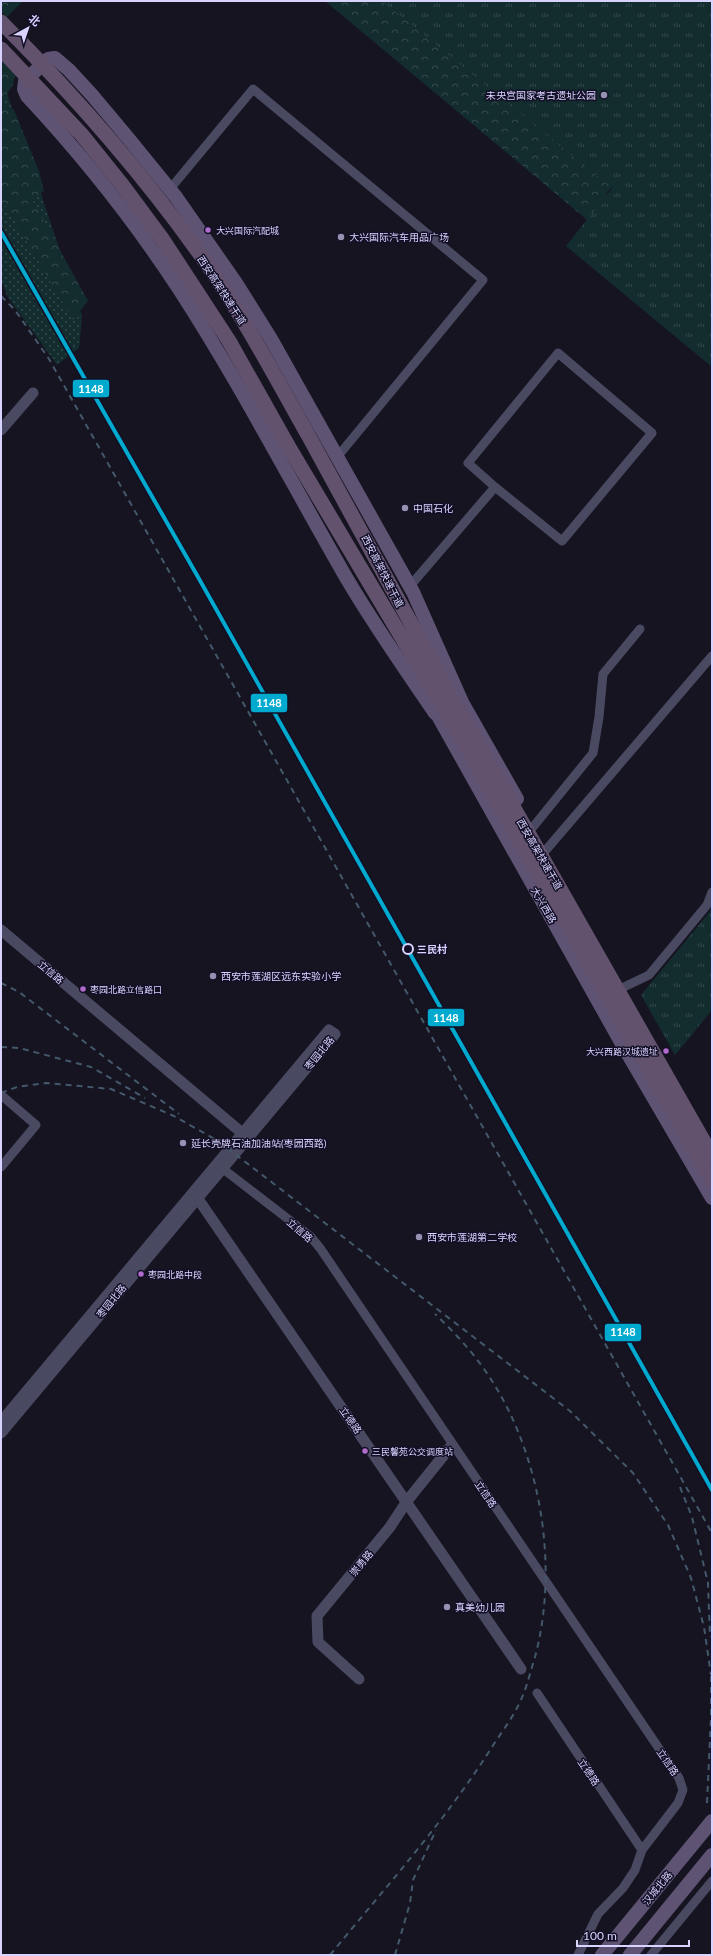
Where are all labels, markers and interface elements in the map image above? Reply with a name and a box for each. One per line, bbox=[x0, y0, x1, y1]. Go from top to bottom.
north arrow bbox=[8, 8, 48, 48]
text: 北 bbox=[26, 11, 43, 28]
place label: 未央宫国家考古遗址公园 bbox=[486, 89, 596, 101]
marker: 未央宫国家考古遗址公园 bbox=[599, 90, 609, 100]
marker: 大兴国际汽配城 bbox=[203, 225, 213, 235]
place label: 大兴国际汽配城 bbox=[216, 225, 279, 236]
place label: 大兴国际汽车用品广场 bbox=[349, 231, 449, 243]
marker: 大兴国际汽车用品广场 bbox=[336, 232, 346, 242]
street label: 西安高架快速干道 bbox=[195, 253, 249, 327]
line badge: 1148 bbox=[72, 379, 110, 398]
text: 1148 bbox=[78, 382, 104, 395]
place label: 中国石化 bbox=[413, 502, 453, 514]
marker: 中国石化 bbox=[400, 503, 410, 513]
street label: 西安高架快速干道 bbox=[359, 533, 407, 609]
line badge: 1148 bbox=[250, 693, 288, 713]
text: 1148 bbox=[256, 696, 282, 709]
street label: 西安高架快速干道 bbox=[515, 816, 565, 892]
street label: 大兴西路 bbox=[529, 885, 559, 925]
marker: 三民村 bbox=[402, 943, 414, 955]
place label: 三民村 bbox=[417, 943, 447, 955]
street label: 立信路 bbox=[36, 958, 66, 986]
place label: 西安市莲湖区远东实验小学 bbox=[221, 970, 341, 982]
marker: 西安市莲湖区远东实验小学 bbox=[208, 971, 218, 981]
marker: 枣园北路立信路口 bbox=[78, 984, 88, 994]
place label: 枣园北路立信路口 bbox=[90, 984, 162, 995]
line badge: 1148 bbox=[427, 1008, 465, 1027]
text: 1148 bbox=[433, 1011, 459, 1024]
street label: 枣园北路 bbox=[301, 1034, 336, 1073]
place label: 大兴西路汉城遗址 bbox=[586, 1046, 658, 1057]
marker: 大兴西路汉城遗址 bbox=[661, 1046, 671, 1056]
place label: 延长壳牌石油加油站(枣园西路) bbox=[191, 1137, 327, 1149]
marker: 延长壳牌石油加油站(枣园西路) bbox=[178, 1138, 188, 1148]
street label: 立信路 bbox=[285, 1216, 315, 1244]
place label: 西安市莲湖第二学校 bbox=[427, 1231, 517, 1243]
marker: 西安市莲湖第二学校 bbox=[414, 1232, 424, 1242]
marker: 枣园北路中段 bbox=[136, 1269, 146, 1279]
place label: 枣园北路中段 bbox=[148, 1269, 202, 1280]
street label: 枣园北路 bbox=[93, 1282, 128, 1321]
line badge: 1148 bbox=[604, 1323, 642, 1342]
text: 1148 bbox=[610, 1325, 636, 1338]
street label: 立德路 bbox=[337, 1404, 365, 1436]
marker: 三民馨苑公交调度站 bbox=[360, 1446, 370, 1456]
place label: 三民馨苑公交调度站 bbox=[372, 1446, 453, 1457]
street label: 立信路 bbox=[473, 1478, 499, 1510]
street label: 崇勇路 bbox=[347, 1548, 375, 1578]
place label: 真美幼儿园 bbox=[455, 1601, 505, 1613]
marker: 真美幼儿园 bbox=[442, 1602, 452, 1612]
street label: 立信路 bbox=[655, 1746, 681, 1778]
street label: 立德路 bbox=[576, 1756, 602, 1788]
street label: 汉城北路 bbox=[640, 1869, 674, 1907]
scale bar bbox=[577, 1922, 689, 1948]
text: 100 m bbox=[583, 1928, 617, 1943]

